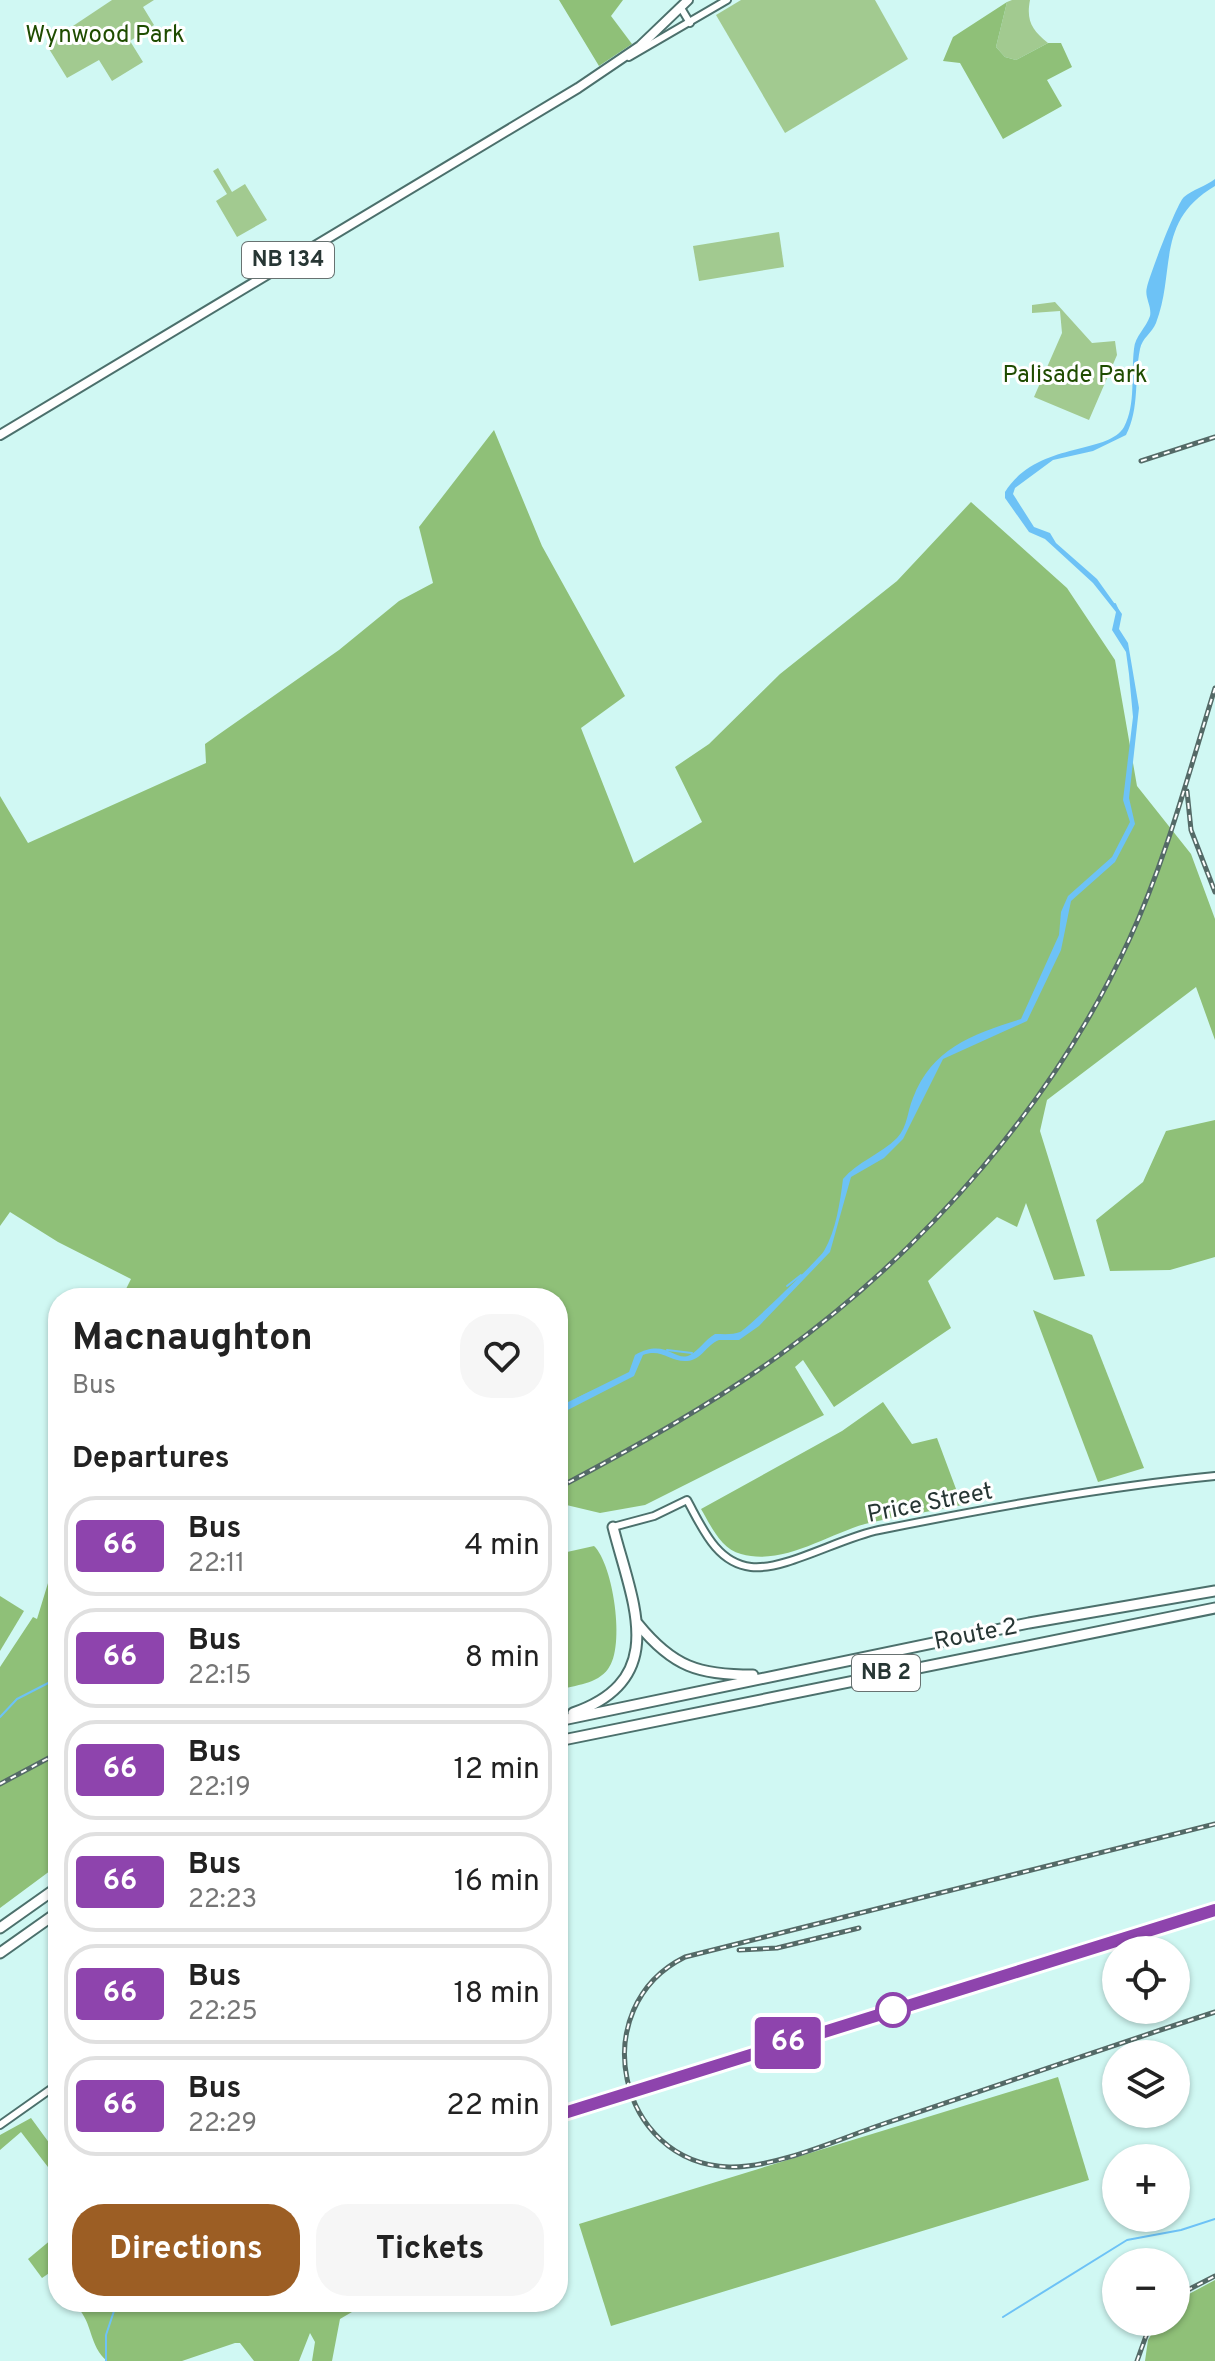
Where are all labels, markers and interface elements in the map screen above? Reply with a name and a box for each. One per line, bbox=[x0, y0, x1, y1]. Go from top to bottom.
park label: Wynwood Park bbox=[25, 21, 185, 51]
road number: NB 134 bbox=[242, 242, 334, 278]
park label: Palisade Park bbox=[1002, 361, 1148, 391]
button: heart bbox=[460, 1314, 544, 1398]
text: Macnaughton bbox=[72, 1315, 313, 1364]
text: Bus bbox=[72, 1370, 116, 1403]
text: Departures bbox=[72, 1441, 230, 1478]
street label: Price Street bbox=[865, 1477, 995, 1531]
text: Bus bbox=[188, 1511, 241, 1548]
text: 66 bbox=[103, 1528, 137, 1564]
text: 4 min bbox=[464, 1528, 540, 1565]
text: 22:11 bbox=[188, 1548, 245, 1581]
street label: Route 2 bbox=[932, 1612, 1020, 1658]
text: Bus bbox=[188, 1623, 241, 1660]
text: 66 bbox=[103, 1640, 137, 1676]
text: 8 min bbox=[465, 1640, 540, 1677]
road number: NB 2 bbox=[852, 1655, 920, 1691]
text: 22:15 bbox=[188, 1660, 252, 1693]
text: Bus bbox=[188, 1735, 241, 1772]
text: 66 bbox=[103, 1752, 137, 1788]
text: 12 min bbox=[453, 1752, 540, 1789]
text: 22:19 bbox=[188, 1772, 251, 1805]
text: Bus bbox=[188, 1847, 241, 1884]
text: 66 bbox=[103, 1864, 137, 1900]
text: 16 min bbox=[454, 1864, 540, 1901]
text: 22:23 bbox=[188, 1884, 257, 1917]
map controls bbox=[1102, 1936, 1190, 2336]
button: locate bbox=[1102, 1936, 1190, 2024]
text: Bus bbox=[188, 1959, 241, 1996]
text: 66 bbox=[103, 1976, 137, 2012]
text: 18 min bbox=[454, 1976, 540, 2013]
unlabelled marker bbox=[876, 1993, 910, 2027]
text: 22:25 bbox=[188, 1996, 258, 2029]
line badge: 66 bbox=[752, 2017, 824, 2069]
text: 66 bbox=[771, 2025, 805, 2061]
button: layers bbox=[1102, 2040, 1190, 2128]
text: Bus bbox=[188, 2071, 241, 2108]
text: 66 bbox=[103, 2088, 137, 2124]
text: 22 min bbox=[446, 2088, 540, 2125]
text: 22:29 bbox=[188, 2108, 257, 2141]
button: + bbox=[1102, 2144, 1190, 2232]
button: Directions bbox=[72, 2204, 300, 2296]
button: Tickets bbox=[316, 2204, 544, 2296]
button: − bbox=[1102, 2248, 1190, 2336]

